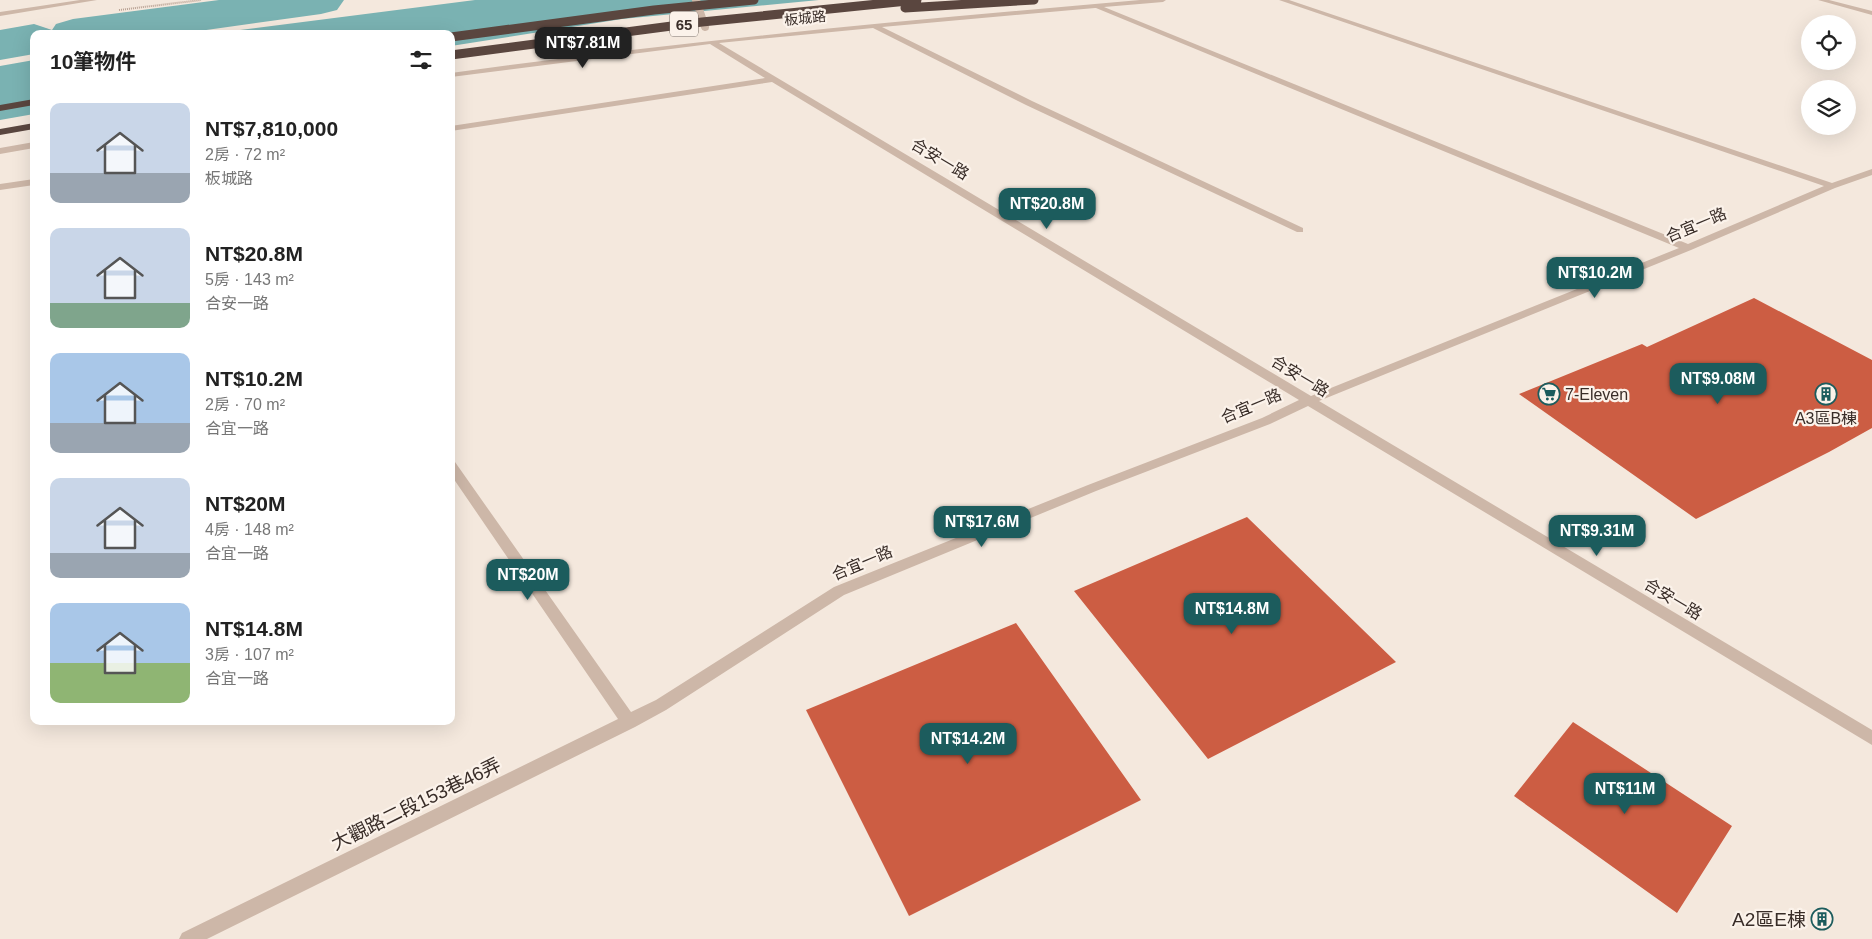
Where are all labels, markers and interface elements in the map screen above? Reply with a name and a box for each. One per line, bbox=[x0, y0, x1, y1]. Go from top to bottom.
street label: 板城路 bbox=[783, 8, 827, 28]
road number: 65 bbox=[670, 12, 698, 36]
map controls bbox=[1801, 15, 1856, 135]
button: locate bbox=[1801, 15, 1856, 70]
pin: NT$7.81M bbox=[531, 27, 635, 69]
text: NT$7.81M bbox=[546, 34, 620, 51]
icon: filters bbox=[407, 46, 435, 74]
text: 10筆物件 bbox=[50, 50, 136, 73]
button: layers bbox=[1801, 80, 1856, 135]
text: NT$7,810,000 bbox=[205, 117, 338, 140]
icon: home bbox=[90, 123, 150, 183]
street label: 合安一路 bbox=[908, 135, 972, 183]
text: 2房 · 72 m² bbox=[205, 146, 285, 163]
text: 板城路 bbox=[205, 170, 253, 187]
pin: NT$20.8M bbox=[995, 188, 1099, 230]
text: NT$20.8M bbox=[1010, 195, 1084, 212]
street label: 合宜一路 bbox=[1663, 205, 1729, 245]
text: NT$20.8M bbox=[205, 242, 303, 265]
icon: home bbox=[90, 248, 150, 308]
pin: NT$10.2M bbox=[1543, 256, 1647, 299]
text: NT$10.2M bbox=[1558, 264, 1632, 281]
text: 5房 · 143 m² bbox=[205, 271, 294, 288]
text: 合安一路 bbox=[205, 295, 269, 312]
street label: 合安一路 bbox=[1268, 352, 1332, 400]
pin: NT$9.08M bbox=[1666, 362, 1770, 405]
text: NT$10.2M bbox=[205, 367, 303, 390]
text: NT$9.08M bbox=[1681, 370, 1755, 387]
icon: home bbox=[90, 373, 150, 433]
supermarket icon: 7-Eleven bbox=[1537, 382, 1561, 406]
building icon: A3區B棟 bbox=[1814, 382, 1838, 406]
street label: 合宜一路 bbox=[1218, 386, 1284, 426]
place label: 7-Eleven bbox=[1565, 386, 1628, 403]
text: 2房 · 70 m² bbox=[205, 396, 285, 413]
place label: A3區B棟 bbox=[1795, 410, 1857, 427]
text: 合宜一路 bbox=[205, 420, 269, 437]
text: NT$20M bbox=[205, 492, 286, 515]
icon: home bbox=[90, 498, 150, 558]
pin: NT$17.6M bbox=[930, 506, 1034, 548]
text: NT$17.6M bbox=[945, 513, 1019, 530]
pin: NT$9.31M bbox=[1545, 514, 1649, 557]
text: 4房 · 148 m² bbox=[205, 521, 294, 538]
text: NT$9.31M bbox=[1560, 522, 1634, 539]
street label: 合宜一路 bbox=[829, 543, 895, 583]
text: 合宜一路 bbox=[205, 545, 269, 562]
pin: NT$20M bbox=[487, 558, 569, 601]
text: NT$20M bbox=[497, 566, 559, 583]
street label: 合安一路 bbox=[1641, 575, 1705, 623]
pin: NT$14.8M bbox=[1180, 592, 1284, 635]
text: NT$14.8M bbox=[1195, 600, 1269, 617]
text: NT$14.8M bbox=[205, 617, 303, 640]
icon: home bbox=[90, 623, 150, 683]
text: 3房 · 107 m² bbox=[205, 646, 294, 663]
text: 合宜一路 bbox=[205, 670, 269, 687]
pin: NT$14.2M bbox=[916, 722, 1020, 765]
text: NT$14.2M bbox=[931, 730, 1005, 747]
street label: 大觀路二段153巷46弄 bbox=[328, 754, 504, 854]
pin: NT$11M bbox=[1584, 772, 1666, 815]
text: NT$11M bbox=[1595, 780, 1655, 797]
building icon: A2區E棟 bbox=[1810, 907, 1834, 931]
place label: A2區E棟 bbox=[1732, 909, 1806, 930]

